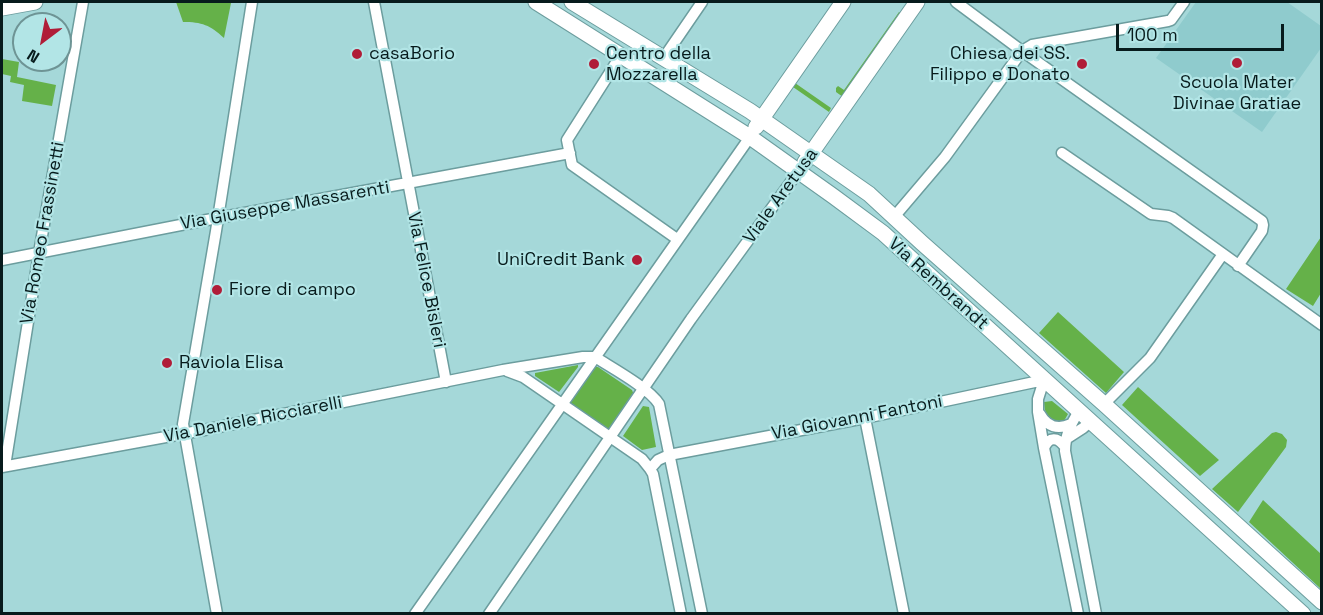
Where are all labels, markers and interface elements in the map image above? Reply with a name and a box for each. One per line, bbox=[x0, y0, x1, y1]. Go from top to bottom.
north arrow bbox=[12, 12, 72, 72]
scale bar bbox=[1119, 12, 1287, 50]
text: 100 m bbox=[1127, 23, 1178, 46]
place label: casaBorio bbox=[369, 43, 455, 65]
place label: Centro della Mozzarella bbox=[606, 43, 711, 86]
place label: Chiesa dei SS. Filippo e Donato bbox=[930, 43, 1070, 86]
text: N bbox=[23, 44, 43, 68]
marker: casaBorio bbox=[350, 47, 364, 61]
marker: Scuola Mater Divinae Gratiae bbox=[1230, 56, 1244, 70]
marker: Centro della Mozzarella bbox=[587, 57, 601, 71]
marker: Chiesa dei SS. Filippo e Donato bbox=[1075, 57, 1089, 71]
place label: Scuola Mater Divinae Gratiae bbox=[1173, 72, 1301, 115]
street label: Via Romeo Frassinetti bbox=[16, 140, 70, 326]
street label: Viale Aretusa bbox=[739, 144, 823, 248]
street label: Via Giuseppe Massarenti bbox=[179, 177, 391, 235]
street label: Via Felice Bisleri bbox=[402, 210, 450, 350]
street label: Via Rembrandt bbox=[883, 233, 993, 335]
place label: UniCredit Bank bbox=[497, 249, 625, 271]
marker: UniCredit Bank bbox=[630, 253, 644, 267]
place label: Fiore di campo bbox=[229, 279, 356, 301]
marker: Fiore di campo bbox=[210, 283, 224, 297]
place label: Raviola Elisa bbox=[179, 352, 284, 374]
marker: Raviola Elisa bbox=[160, 356, 174, 370]
street label: Via Giovanni Fantoni bbox=[770, 391, 944, 445]
street label: Via Daniele Ricciarelli bbox=[162, 392, 344, 448]

